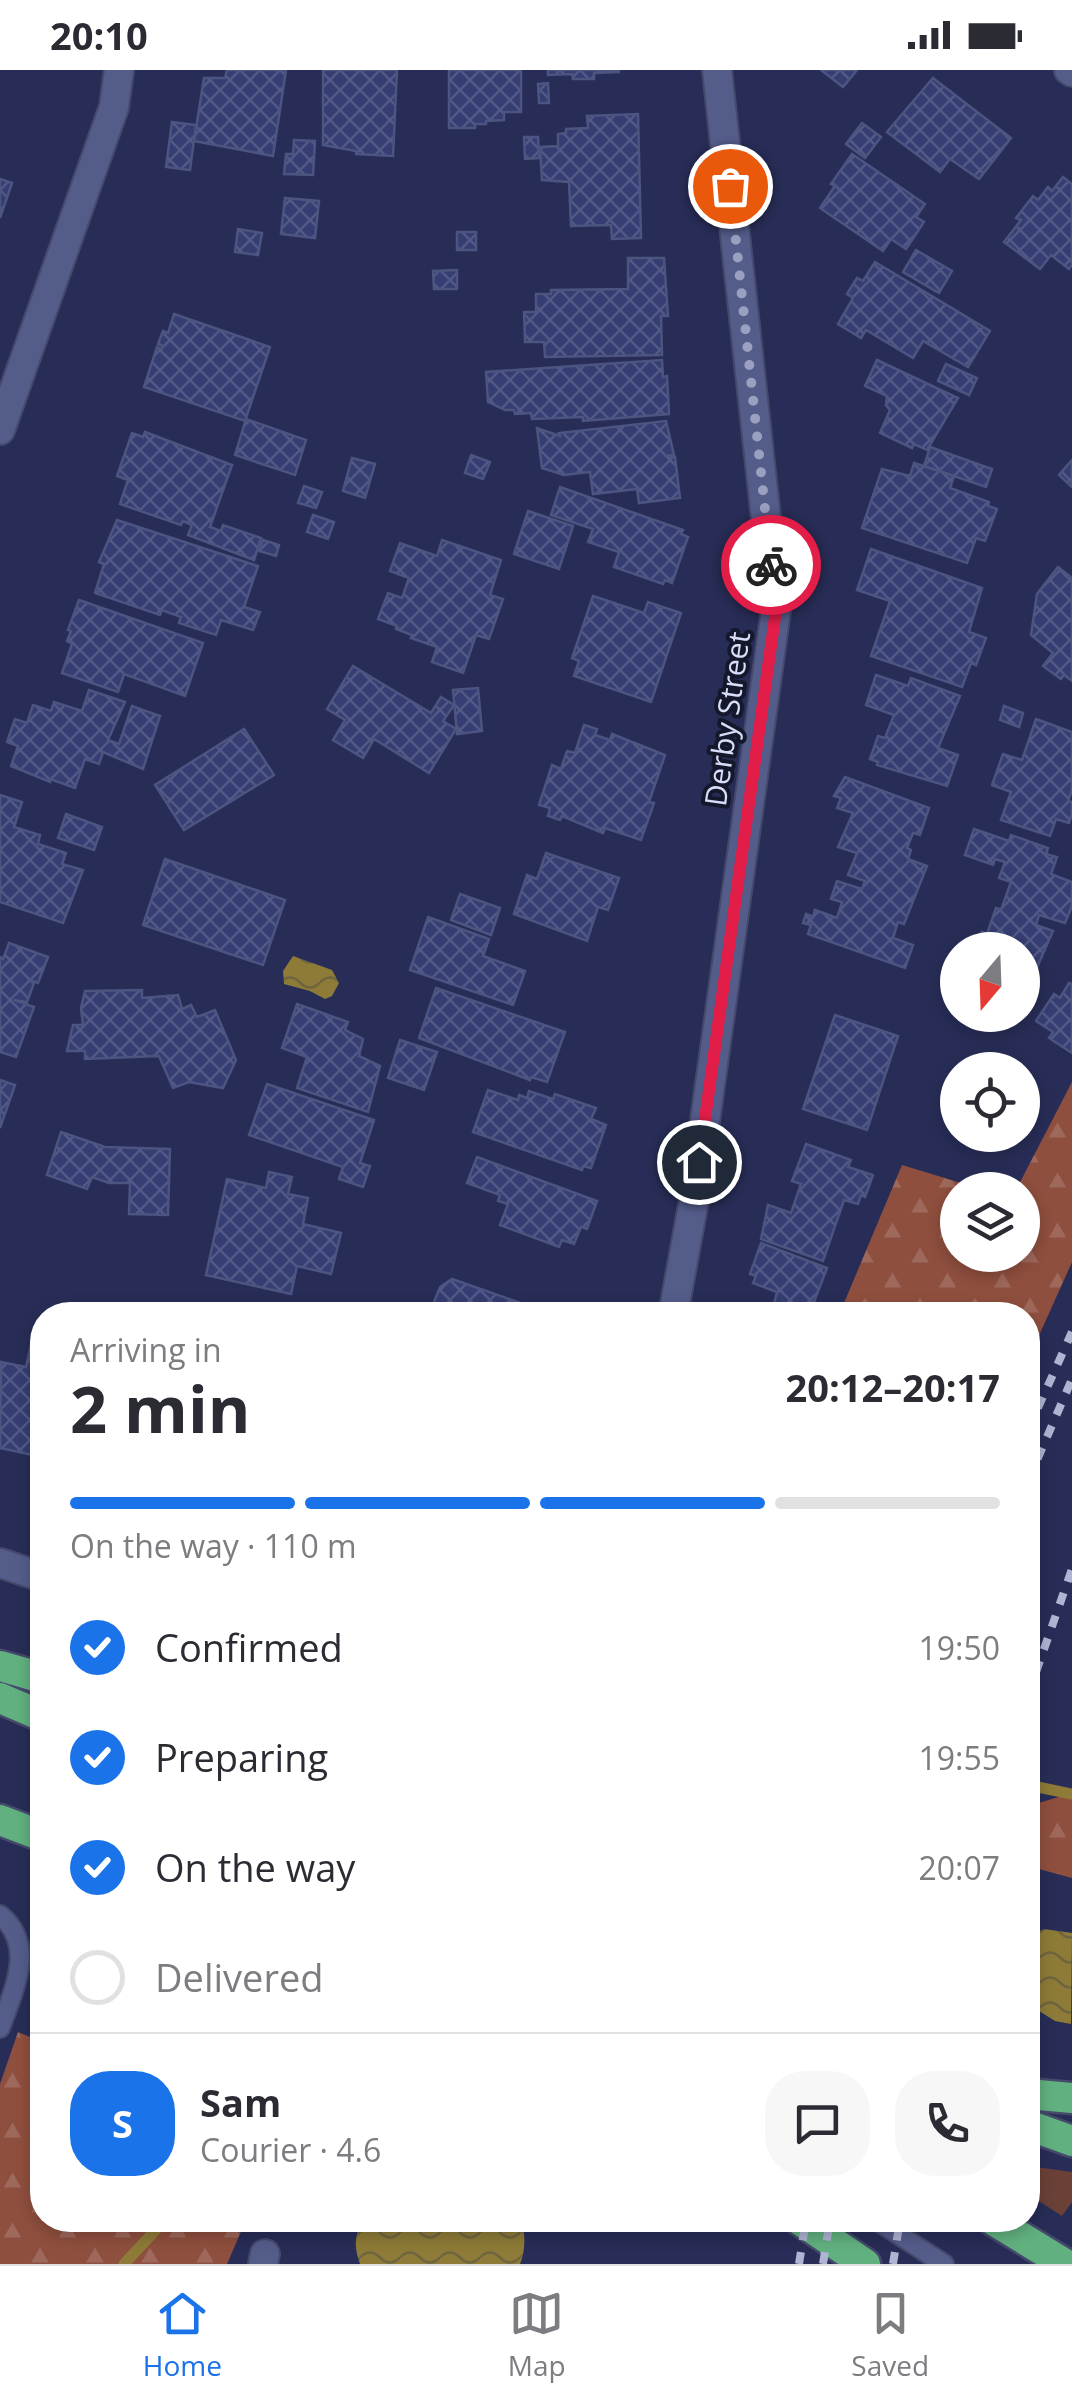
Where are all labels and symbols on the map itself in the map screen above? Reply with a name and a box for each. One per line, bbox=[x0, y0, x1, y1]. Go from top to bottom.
pin bbox=[688, 144, 773, 229]
courier bbox=[721, 515, 821, 615]
street label: Derby Street bbox=[694, 629, 759, 809]
north arrow bbox=[940, 932, 1040, 1032]
pin bbox=[657, 1120, 742, 1205]

